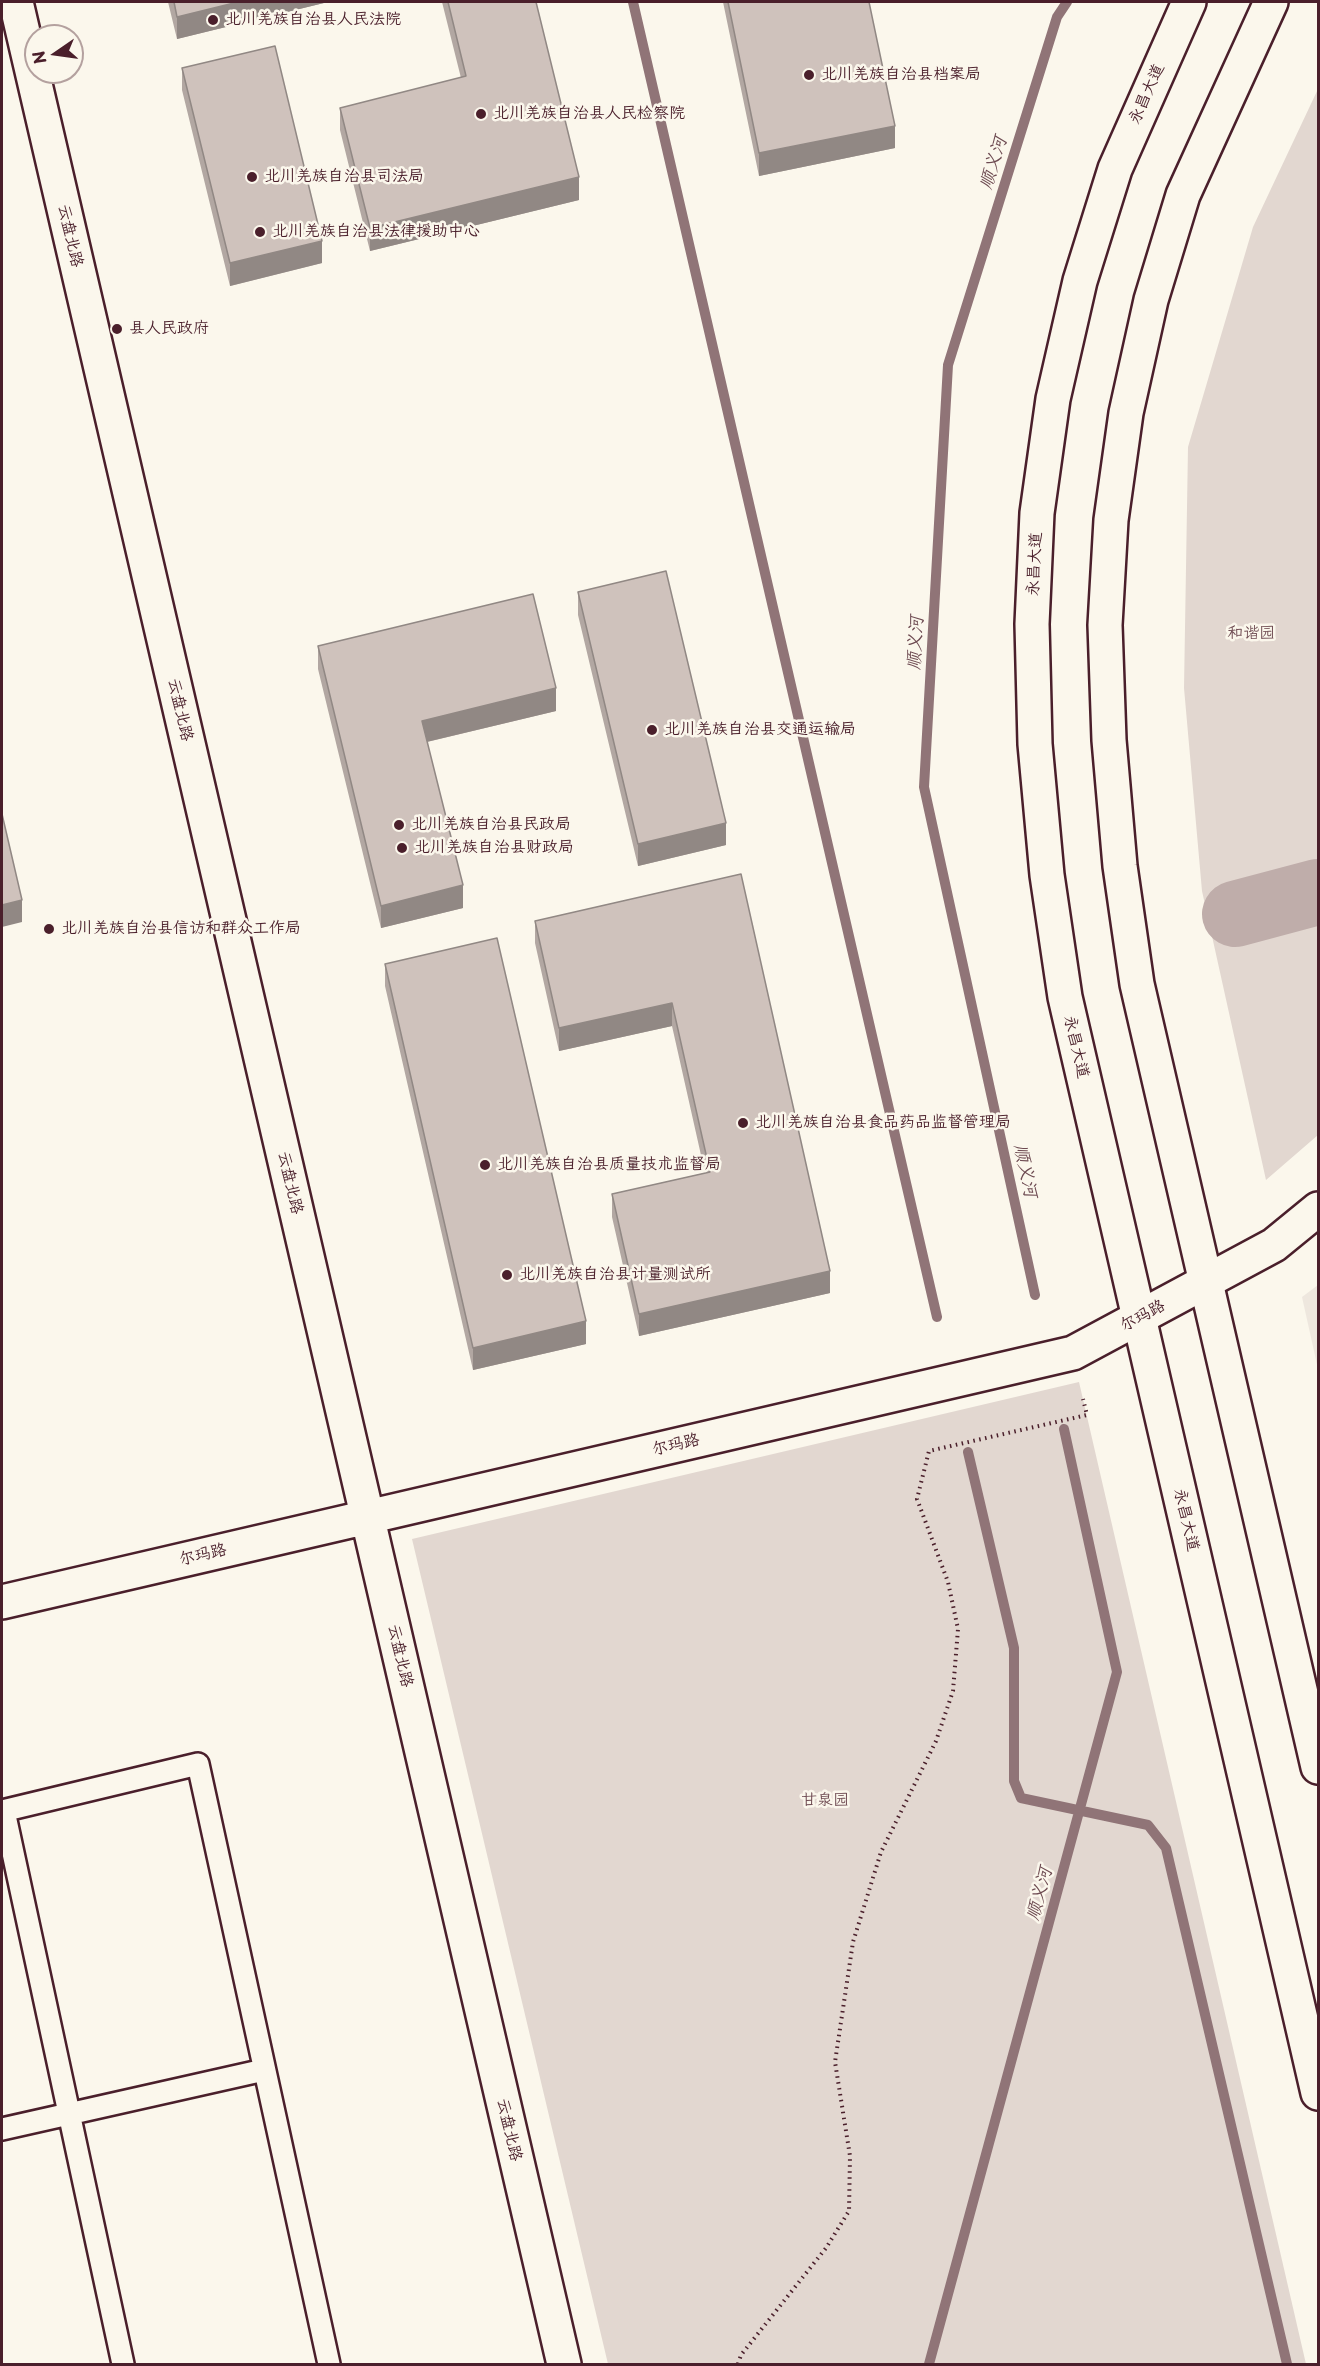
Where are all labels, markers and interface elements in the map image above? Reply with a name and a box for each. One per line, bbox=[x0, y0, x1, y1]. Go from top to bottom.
place label: 北川羌族自治县人民法院 bbox=[225, 10, 401, 30]
marker: 北川羌族自治县人民法院 bbox=[206, 13, 220, 27]
north arrow bbox=[24, 24, 84, 84]
text: N bbox=[25, 49, 52, 66]
street label: 永昌大道 bbox=[1125, 61, 1169, 127]
place label: 北川羌族自治县档案局 bbox=[821, 65, 981, 85]
marker: 北川羌族自治县档案局 bbox=[802, 68, 816, 82]
place label: 北川羌族自治县人民检察院 bbox=[493, 104, 685, 124]
marker: 北川羌族自治县人民检察院 bbox=[474, 107, 488, 121]
water label: 顺义河 bbox=[976, 134, 1012, 192]
place label: 北川羌族自治县司法局 bbox=[264, 167, 424, 187]
marker: 北川羌族自治县司法局 bbox=[245, 170, 259, 184]
street label: 云盘北路 bbox=[53, 203, 87, 269]
place label: 北川羌族自治县法律援助中心 bbox=[272, 222, 480, 242]
marker: 北川羌族自治县法律援助中心 bbox=[253, 225, 267, 239]
place label: 县人民政府 bbox=[129, 319, 209, 339]
marker: 县人民政府 bbox=[110, 322, 124, 336]
street label: 永昌大道 bbox=[1024, 532, 1046, 596]
water label: 顺义河 bbox=[904, 615, 928, 671]
park label: 和谐园 bbox=[1227, 624, 1275, 644]
street label: 云盘北路 bbox=[163, 677, 197, 743]
place label: 北川羌族自治县交通运输局 bbox=[664, 720, 856, 740]
marker: 北川羌族自治县交通运输局 bbox=[645, 723, 659, 737]
place label: 北川羌族自治县民政局 bbox=[411, 815, 571, 835]
marker: 北川羌族自治县民政局 bbox=[392, 818, 406, 832]
place label: 北川羌族自治县财政局 bbox=[414, 838, 574, 858]
marker: 北川羌族自治县财政局 bbox=[395, 841, 409, 855]
place label: 北川羌族自治县信访和群众工作局 bbox=[61, 919, 301, 939]
marker: 北川羌族自治县信访和群众工作局 bbox=[42, 922, 56, 936]
street label: 永昌大道 bbox=[1059, 1014, 1093, 1080]
place label: 北川羌族自治县食品药品监督管理局 bbox=[755, 1113, 1011, 1133]
marker: 北川羌族自治县食品药品监督管理局 bbox=[736, 1116, 750, 1130]
water label: 顺义河 bbox=[1009, 1142, 1041, 1200]
street label: 云盘北路 bbox=[273, 1150, 307, 1216]
place label: 北川羌族自治县质量技术监督局 bbox=[497, 1155, 721, 1175]
marker: 北川羌族自治县质量技术监督局 bbox=[478, 1158, 492, 1172]
place label: 北川羌族自治县计量测试所 bbox=[519, 1265, 711, 1285]
marker: 北川羌族自治县计量测试所 bbox=[500, 1268, 514, 1282]
street label: 尔玛路 bbox=[1117, 1296, 1169, 1336]
street label: 尔玛路 bbox=[650, 1430, 702, 1460]
street label: 永昌大道 bbox=[1169, 1487, 1203, 1553]
street label: 尔玛路 bbox=[177, 1540, 229, 1570]
street label: 云盘北路 bbox=[383, 1623, 417, 1689]
park label: 甘泉园 bbox=[801, 1791, 849, 1811]
water label: 顺义河 bbox=[1023, 1865, 1057, 1923]
street label: 云盘北路 bbox=[492, 2097, 526, 2163]

